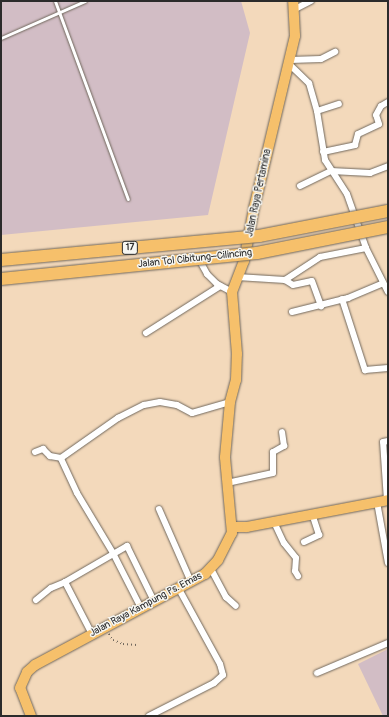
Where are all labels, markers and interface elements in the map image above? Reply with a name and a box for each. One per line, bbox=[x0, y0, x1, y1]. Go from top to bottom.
street label: Jalan Raya Pertamina bbox=[244, 148, 274, 238]
road number: 17 bbox=[121, 241, 139, 255]
street label: Jalan Tol Cibitung–Cilincing bbox=[137, 247, 253, 271]
street label: Jalan Raya Kampung Ps. Emas bbox=[88, 570, 204, 640]

